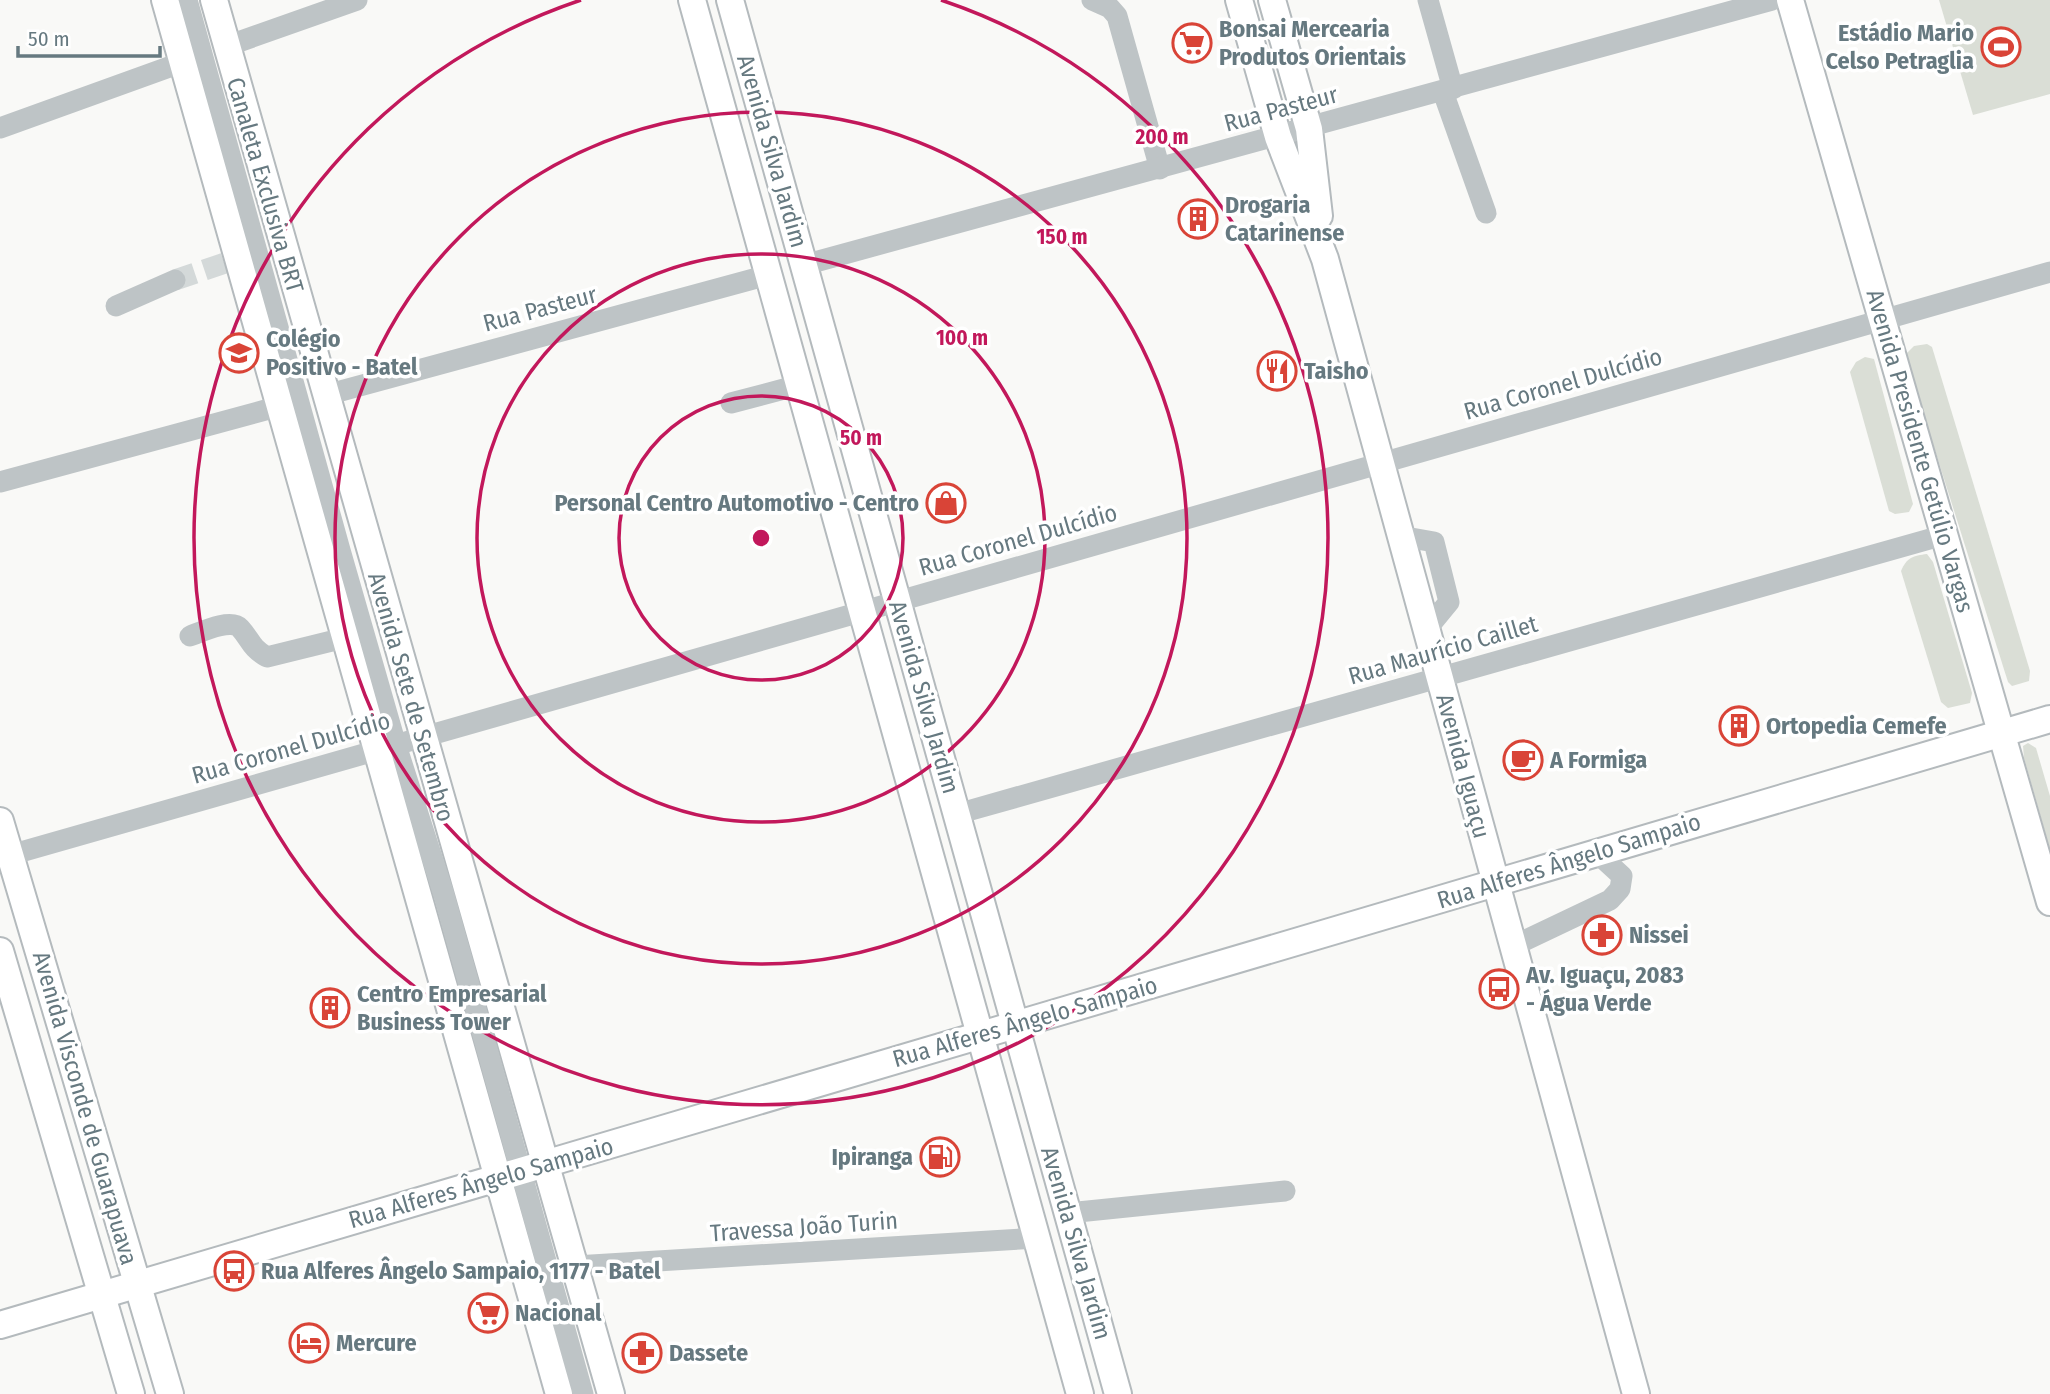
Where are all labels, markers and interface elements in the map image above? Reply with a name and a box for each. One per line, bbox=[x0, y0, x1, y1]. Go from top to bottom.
scale bar bbox=[18, 14, 159, 58]
place label: Bonsai Mercearia Produtos Orientais bbox=[1219, 15, 1407, 71]
place label: Estádio Mario Celso Petraglia bbox=[1826, 19, 1974, 75]
supermarket icon: Bonsai Mercearia Produtos Orientais bbox=[1171, 22, 1213, 64]
text: 50 m bbox=[28, 26, 70, 52]
sports icon: Estádio Mario Celso Petraglia bbox=[1980, 26, 2022, 68]
street label: Avenida Silva Jardim bbox=[731, 51, 813, 251]
street label: Canaleta Exclusiva BRT bbox=[221, 74, 309, 296]
street label: Rua Pasteur bbox=[1221, 80, 1341, 138]
text: 200 m bbox=[1134, 124, 1189, 150]
place label: Drogaria Catarinense bbox=[1225, 191, 1344, 247]
building icon: Drogaria Catarinense bbox=[1177, 198, 1219, 240]
text: 150 m bbox=[1036, 224, 1088, 250]
street label: Rua Pasteur bbox=[480, 280, 600, 338]
street label: Avenida Presidente Getúlio Vargas bbox=[1860, 286, 1980, 616]
place label: Colégio Positivo - Batel bbox=[266, 325, 418, 381]
text: 100 m bbox=[936, 325, 988, 351]
school or university icon: Colégio Positivo - Batel bbox=[218, 332, 260, 374]
street label: Rua Coronel Dulcídio bbox=[1461, 342, 1665, 426]
restaurant icon: Taisho bbox=[1256, 350, 1298, 392]
place label: Taisho bbox=[1304, 357, 1369, 385]
text: 50 m bbox=[840, 425, 882, 451]
shop icon: Personal Centro Automotivo - Centro bbox=[925, 482, 967, 524]
place label: Personal Centro Automotivo - Centro bbox=[554, 489, 919, 517]
street label: Rua Coronel Dulcídio bbox=[916, 498, 1120, 582]
centre of rings bbox=[749, 526, 773, 550]
street label: Avenida Sete de Setembro bbox=[362, 569, 460, 825]
street label: Avenida Silva Jardim bbox=[883, 597, 965, 797]
street label: Rua Maurício Caillet bbox=[1345, 610, 1541, 690]
street label: Avenida Iguaçu bbox=[1430, 691, 1496, 841]
building icon: Ortopedia Cemefe bbox=[1718, 705, 1760, 747]
street label: Rua Coronel Dulcídio bbox=[189, 706, 393, 790]
place label: Ortopedia Cemefe bbox=[1766, 712, 1947, 740]
cafe icon: A Formiga bbox=[1502, 739, 1544, 781]
place label: A Formiga bbox=[1549, 746, 1647, 774]
street label: Rua Alferes Ângelo Sampaio bbox=[1434, 808, 1704, 914]
pharmacy icon: Nissei bbox=[1581, 914, 1623, 956]
place label: Nissei bbox=[1629, 921, 1689, 949]
street label: Avenida Visconde de Guarapuava bbox=[27, 948, 143, 1268]
place label: Av. Iguaçu, 2083 - Água Verde bbox=[1525, 961, 1684, 1017]
bus stop icon: Av. Iguaçu, 2083 - Água Verde bbox=[1478, 968, 1520, 1010]
street label: Rua Alferes Ângelo Sampaio bbox=[889, 971, 1161, 1073]
place label: Centro Empresarial Business Tower bbox=[357, 980, 547, 1036]
building icon: Centro Empresarial Business Tower bbox=[309, 987, 351, 1029]
street label: Rua Alferes Ângelo Sampaio bbox=[345, 1132, 617, 1234]
fuel station icon: Ipiranga bbox=[919, 1136, 961, 1178]
place label: Ipiranga bbox=[831, 1143, 913, 1171]
street label: Avenida Silva Jardim bbox=[1035, 1143, 1117, 1343]
street label: Travessa João Turin bbox=[709, 1206, 899, 1248]
bus stop icon: Rua Alferes Ângelo Sampaio, 1177 - Batel bbox=[213, 1250, 255, 1292]
place label: Rua Alferes Ângelo Sampaio, 1177 - Batel bbox=[261, 1256, 661, 1285]
supermarket icon: Nacional bbox=[467, 1292, 509, 1334]
place label: Nacional bbox=[515, 1299, 602, 1327]
hotel icon: Mercure bbox=[288, 1322, 330, 1364]
place label: Mercure bbox=[336, 1329, 417, 1357]
pharmacy icon: Dassete bbox=[621, 1332, 663, 1374]
place label: Dassete bbox=[669, 1339, 748, 1367]

